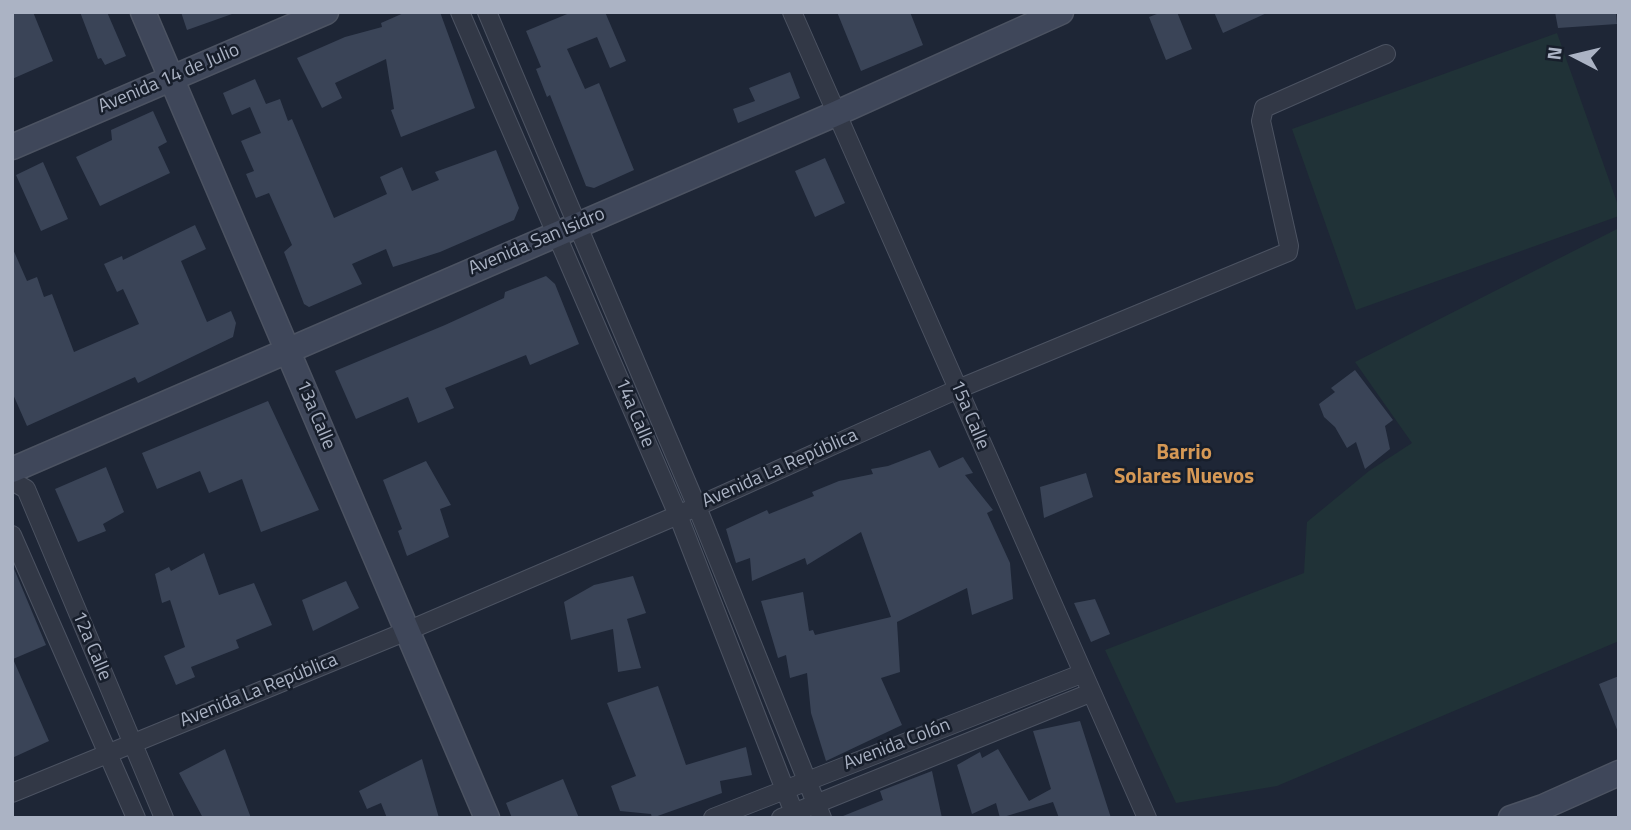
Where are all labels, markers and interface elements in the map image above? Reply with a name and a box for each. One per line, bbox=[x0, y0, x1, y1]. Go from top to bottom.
north arrow bbox=[1540, 21, 1610, 91]
street label: Avenida 14 de Julio bbox=[95, 39, 243, 119]
text: N bbox=[1538, 45, 1569, 62]
street label: Avenida San Isidro bbox=[465, 203, 609, 281]
street label: 14a Calle bbox=[609, 375, 659, 451]
street label: 13a Calle bbox=[290, 377, 340, 453]
street label: 15a Calle bbox=[944, 377, 994, 453]
street label: Avenida La República bbox=[699, 424, 861, 514]
district label: Barrio Solares Nuevos bbox=[1114, 441, 1254, 491]
street label: 12a Calle bbox=[66, 608, 116, 684]
street label: Avenida La República bbox=[177, 649, 341, 733]
street label: Avenida Colón bbox=[840, 714, 954, 776]

